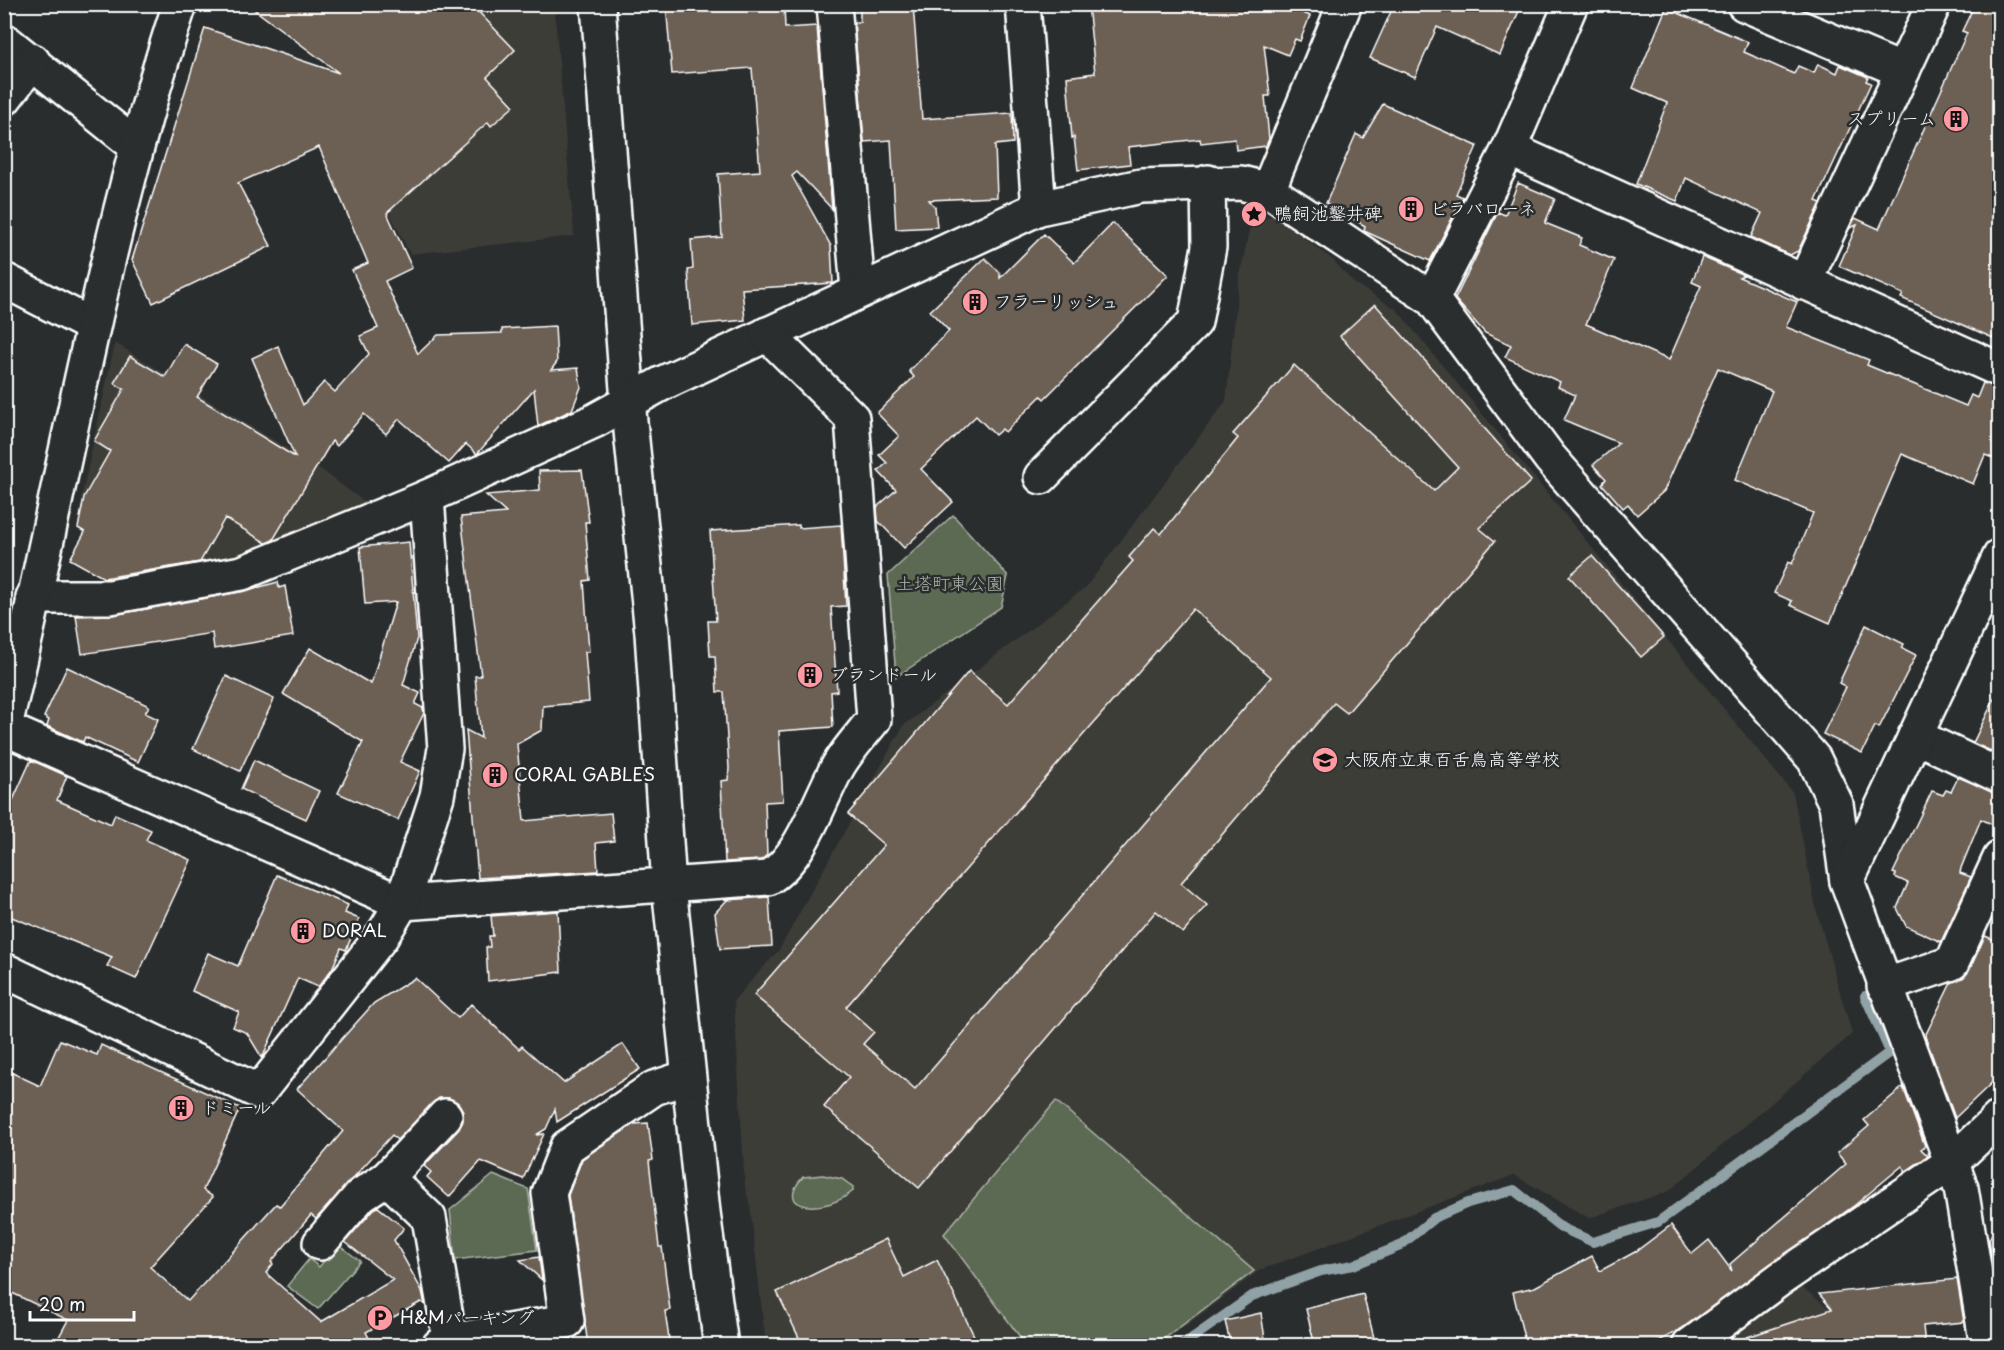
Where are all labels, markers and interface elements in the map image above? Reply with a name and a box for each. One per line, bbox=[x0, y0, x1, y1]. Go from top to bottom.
place label: スプリーム bbox=[1847, 104, 1936, 131]
building icon: スプリーム bbox=[1941, 104, 1971, 134]
building icon: ビラバローネ bbox=[1396, 194, 1426, 224]
place label: ビラバローネ bbox=[1430, 194, 1537, 221]
place icon: 鴨飼池鑿井碑 bbox=[1239, 199, 1269, 229]
place label: 鴨飼池鑿井碑 bbox=[1274, 199, 1382, 226]
building icon: フラーリッシュ bbox=[960, 287, 990, 317]
place label: フラーリッシュ bbox=[994, 287, 1119, 314]
park label: 土塔町東公園 bbox=[896, 569, 1004, 596]
building icon: ブランドール bbox=[795, 660, 825, 690]
place label: ブランドール bbox=[830, 660, 937, 687]
school or university icon: 大阪府立東百舌鳥高等学校 bbox=[1310, 745, 1340, 775]
place label: 大阪府立東百舌鳥高等学校 bbox=[1344, 745, 1560, 772]
building icon: CORAL GABLES bbox=[480, 760, 510, 790]
place label: CORAL GABLES bbox=[514, 760, 655, 787]
building icon: DORAL bbox=[288, 916, 318, 946]
place label: DORAL bbox=[322, 916, 387, 943]
building icon: ドミール bbox=[166, 1093, 196, 1123]
place label: ドミール bbox=[201, 1093, 272, 1120]
scale bar bbox=[30, 1284, 134, 1322]
text: 20 m bbox=[39, 1290, 85, 1317]
parking icon: H&Mパーキング bbox=[365, 1303, 395, 1333]
place label: H&Mパーキング bbox=[400, 1303, 535, 1330]

